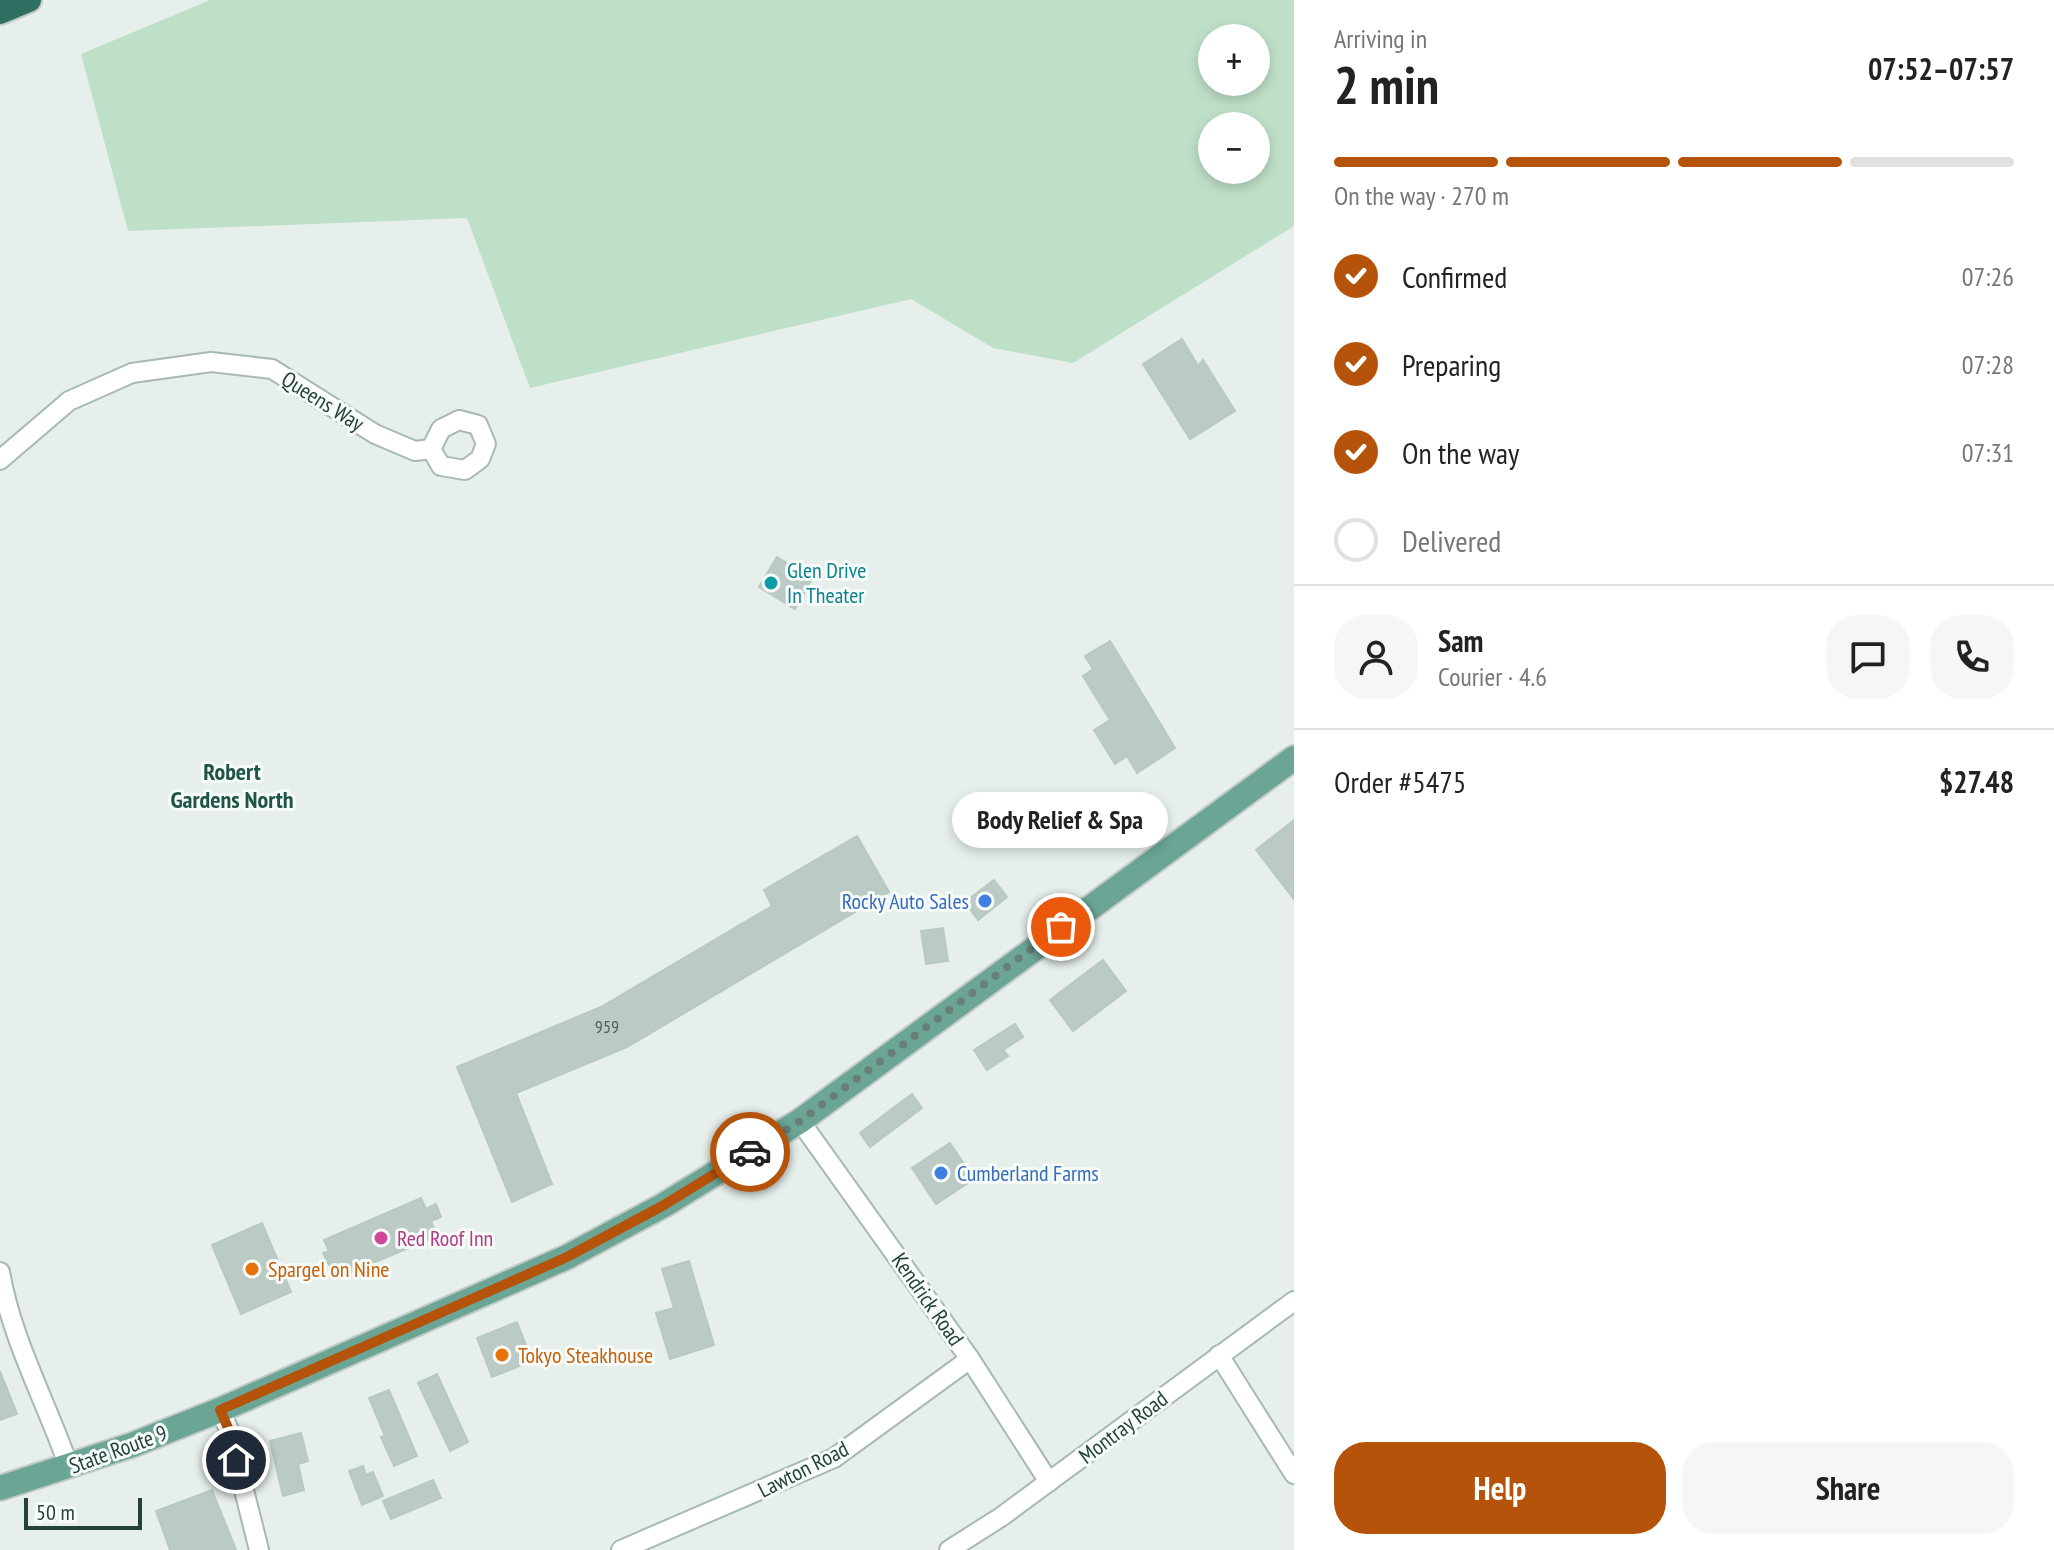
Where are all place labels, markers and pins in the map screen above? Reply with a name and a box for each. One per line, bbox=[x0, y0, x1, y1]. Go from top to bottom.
place label: Glen Drive In Theater bbox=[787, 556, 866, 609]
marker: Glen Drive In Theater bbox=[762, 574, 780, 592]
callout: Body Relief & Spa bbox=[953, 791, 1169, 847]
place label: Rocky Auto Sales bbox=[842, 887, 969, 915]
marker: Rocky Auto Sales bbox=[976, 892, 994, 910]
pin bbox=[1027, 893, 1095, 961]
place label: Cumberland Farms bbox=[957, 1159, 1099, 1187]
marker: Cumberland Farms bbox=[932, 1164, 950, 1182]
place label: Red Roof Inn bbox=[397, 1224, 493, 1252]
marker: Red Roof Inn bbox=[372, 1229, 390, 1247]
place label: Spargel on Nine bbox=[268, 1255, 389, 1283]
marker: Spargel on Nine bbox=[243, 1260, 261, 1278]
place label: Tokyo Steakhouse bbox=[518, 1341, 653, 1369]
marker: Tokyo Steakhouse bbox=[493, 1346, 511, 1364]
pin bbox=[202, 1426, 270, 1494]

